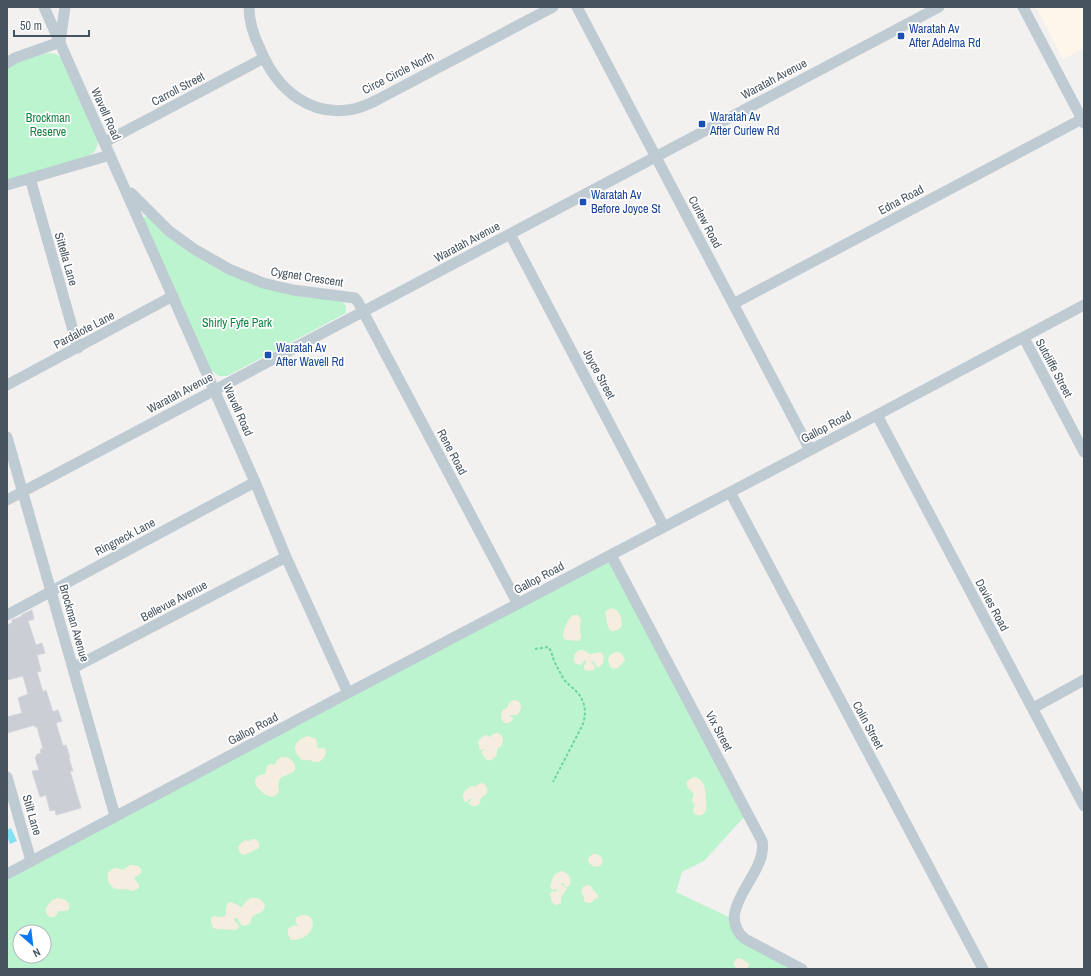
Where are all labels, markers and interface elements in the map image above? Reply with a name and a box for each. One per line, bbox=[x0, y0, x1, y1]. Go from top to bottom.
scale bar bbox=[14, 12, 89, 38]
text: 50 m bbox=[20, 18, 42, 34]
place label: Waratah Av After Adelma Rd bbox=[908, 21, 981, 51]
marker: Waratah Av After Adelma Rd bbox=[896, 31, 906, 41]
street label: Circe Circle North bbox=[359, 48, 437, 98]
street label: Waratah Avenue bbox=[738, 55, 810, 103]
street label: Carroll Street bbox=[149, 68, 208, 110]
street label: Wavell Road bbox=[87, 85, 125, 143]
place label: Waratah Av After Curlew Rd bbox=[709, 109, 779, 139]
park label: Brockman Reserve bbox=[26, 110, 70, 140]
marker: Waratah Av After Curlew Rd bbox=[697, 119, 707, 129]
street label: Edna Road bbox=[876, 181, 926, 219]
place label: Waratah Av Before Joyce St bbox=[591, 187, 661, 217]
street label: Curlew Road bbox=[685, 193, 725, 251]
marker: Waratah Av Before Joyce St bbox=[578, 197, 588, 207]
street label: Waratah Avenue bbox=[431, 218, 503, 266]
street label: Sittella Lane bbox=[51, 230, 81, 288]
street label: Cygnet Crescent bbox=[270, 263, 345, 291]
street label: Pardalote Lane bbox=[51, 307, 117, 353]
park label: Shirly Fyfe Park bbox=[202, 315, 272, 331]
street label: Sutcliffe Street bbox=[1032, 336, 1076, 400]
place label: Waratah Av After Wavell Rd bbox=[275, 340, 344, 370]
street label: Joyce Street bbox=[579, 346, 619, 402]
marker: Waratah Av After Wavell Rd bbox=[263, 350, 273, 360]
street label: Waratah Avenue bbox=[144, 369, 216, 417]
street label: Wavell Road bbox=[219, 381, 257, 439]
street label: Gallop Road bbox=[798, 407, 854, 447]
street label: Rene Road bbox=[433, 426, 471, 478]
street label: Ringneck Lane bbox=[92, 514, 158, 560]
street label: Gallop Road bbox=[511, 558, 567, 598]
street label: Davies Road bbox=[972, 576, 1012, 634]
street label: Bellevue Avenue bbox=[138, 577, 210, 625]
street label: Brockman Avenue bbox=[55, 582, 93, 664]
street label: Colin Street bbox=[849, 698, 887, 752]
street label: Vix Street bbox=[702, 708, 736, 754]
street label: Gallop Road bbox=[225, 709, 281, 749]
street label: Stilt Lane bbox=[19, 793, 45, 837]
north arrow bbox=[12, 924, 52, 964]
text: N bbox=[31, 945, 43, 961]

